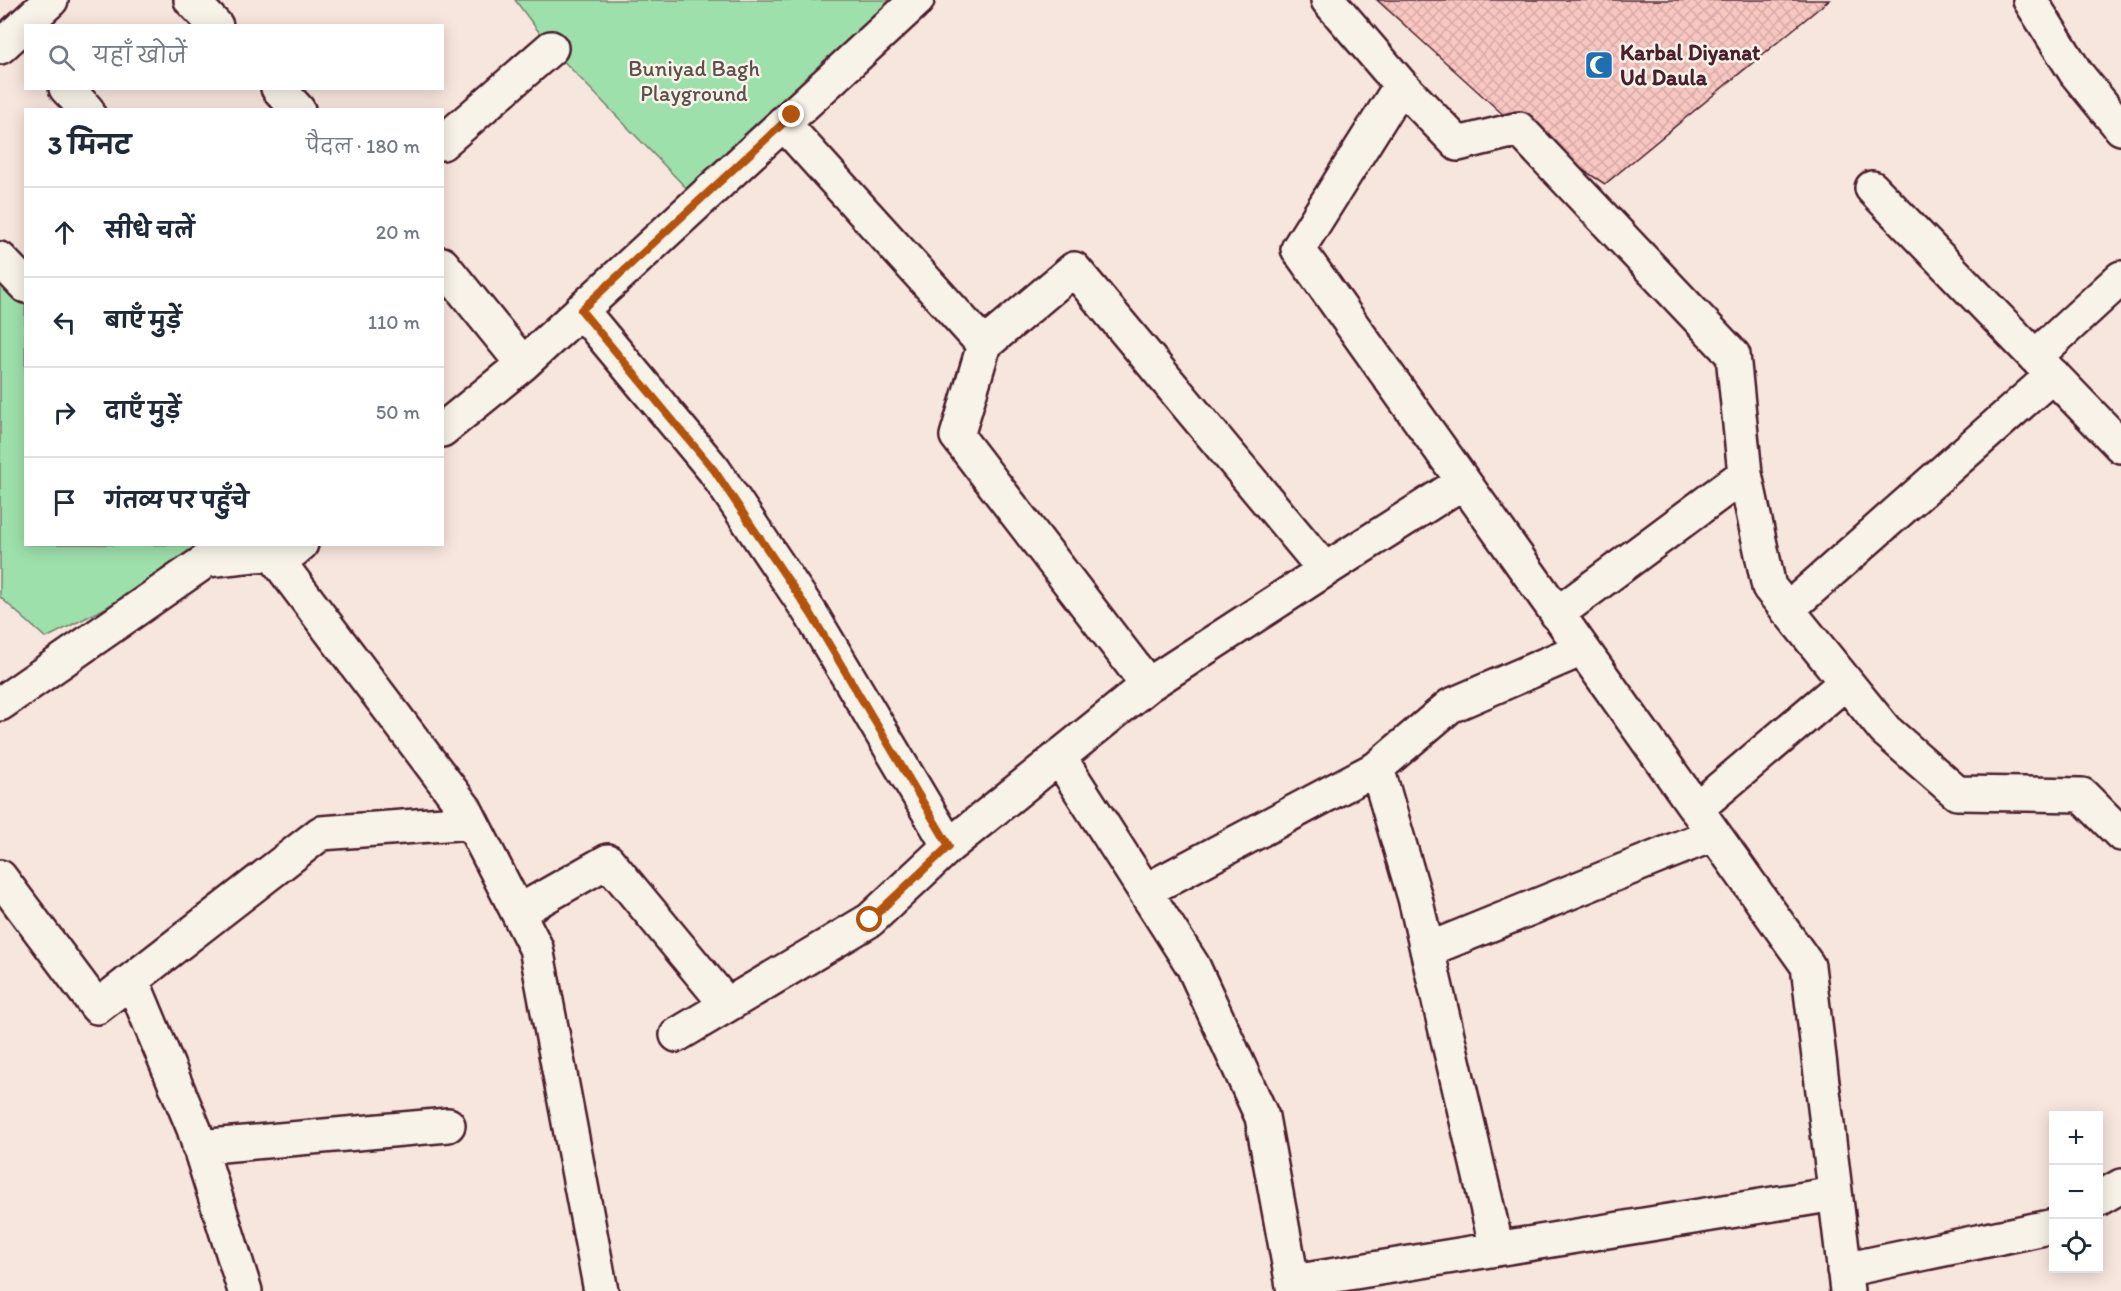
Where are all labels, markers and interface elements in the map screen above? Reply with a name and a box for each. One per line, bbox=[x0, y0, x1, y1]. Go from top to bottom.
search box bbox=[24, 24, 444, 90]
place label: Karbal Diyanat Ud Daula bbox=[1620, 39, 1761, 91]
icon: search bbox=[45, 41, 78, 74]
text: यहाँ खोजें bbox=[93, 42, 187, 69]
mosque icon: Karbal Diyanat Ud Daula bbox=[1583, 49, 1615, 81]
park label: Buniyad Bagh Playground bbox=[628, 55, 760, 107]
route end bbox=[778, 101, 804, 127]
text: 3 मिनट bbox=[48, 129, 131, 161]
text: पैदल · 180 m bbox=[306, 134, 420, 158]
icon: ahead bbox=[48, 216, 81, 249]
text: सीधे चलें bbox=[105, 217, 194, 244]
text: 20 m bbox=[376, 220, 420, 244]
icon: left bbox=[48, 306, 81, 339]
text: बाएँ मुड़ें bbox=[105, 307, 182, 334]
text: 110 m bbox=[368, 310, 420, 334]
icon: right bbox=[48, 396, 81, 429]
text: दाएँ मुड़ें bbox=[105, 397, 181, 424]
text: 50 m bbox=[376, 400, 420, 424]
icon: arrive bbox=[48, 486, 81, 519]
text: गंतव्य पर पहुँचे bbox=[105, 487, 249, 514]
route start bbox=[856, 906, 882, 932]
map controls bbox=[2049, 1111, 2103, 1273]
button: + bbox=[2049, 1111, 2103, 1165]
button: − bbox=[2049, 1165, 2103, 1219]
button: locate bbox=[2049, 1219, 2103, 1273]

